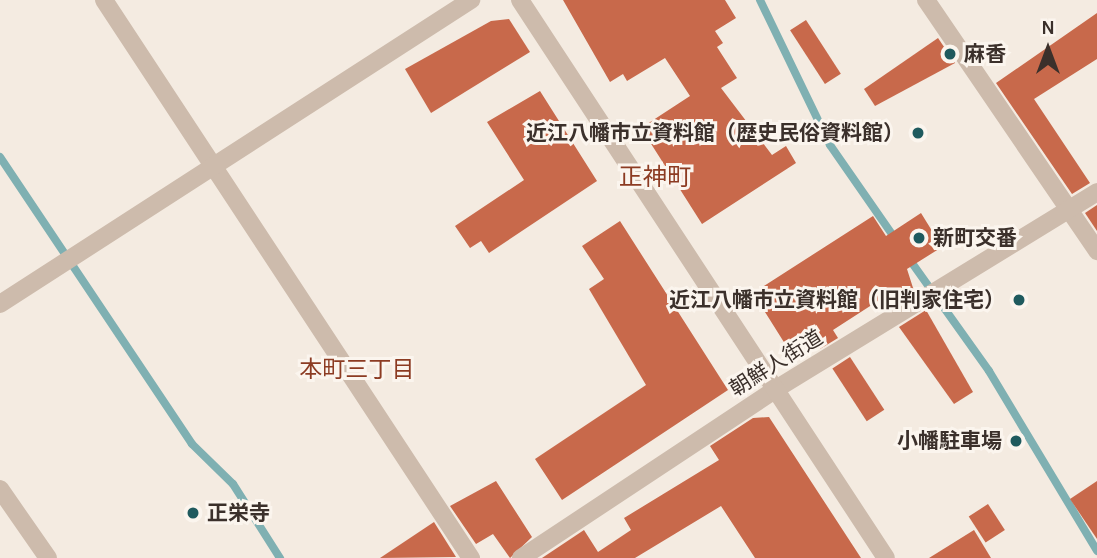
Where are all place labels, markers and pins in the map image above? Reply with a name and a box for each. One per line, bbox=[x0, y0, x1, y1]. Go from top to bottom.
place label: 麻香 bbox=[964, 41, 1006, 67]
marker: 麻香 bbox=[942, 46, 958, 62]
place label: 近江八幡市立資料館（歴史民俗資料館） bbox=[526, 120, 904, 146]
marker: 近江八幡市立資料館（歴史民俗資料館） bbox=[910, 125, 926, 141]
place label: 新町交番 bbox=[933, 225, 1017, 251]
marker: 新町交番 bbox=[911, 230, 927, 246]
place label: 近江八幡市立資料館（旧判家住宅） bbox=[669, 287, 1005, 313]
marker: 近江八幡市立資料館（旧判家住宅） bbox=[1011, 292, 1027, 308]
place label: 小幡駐車場 bbox=[897, 428, 1002, 454]
marker: 小幡駐車場 bbox=[1008, 433, 1024, 449]
place label: 正栄寺 bbox=[207, 500, 270, 526]
marker: 正栄寺 bbox=[185, 505, 201, 521]

